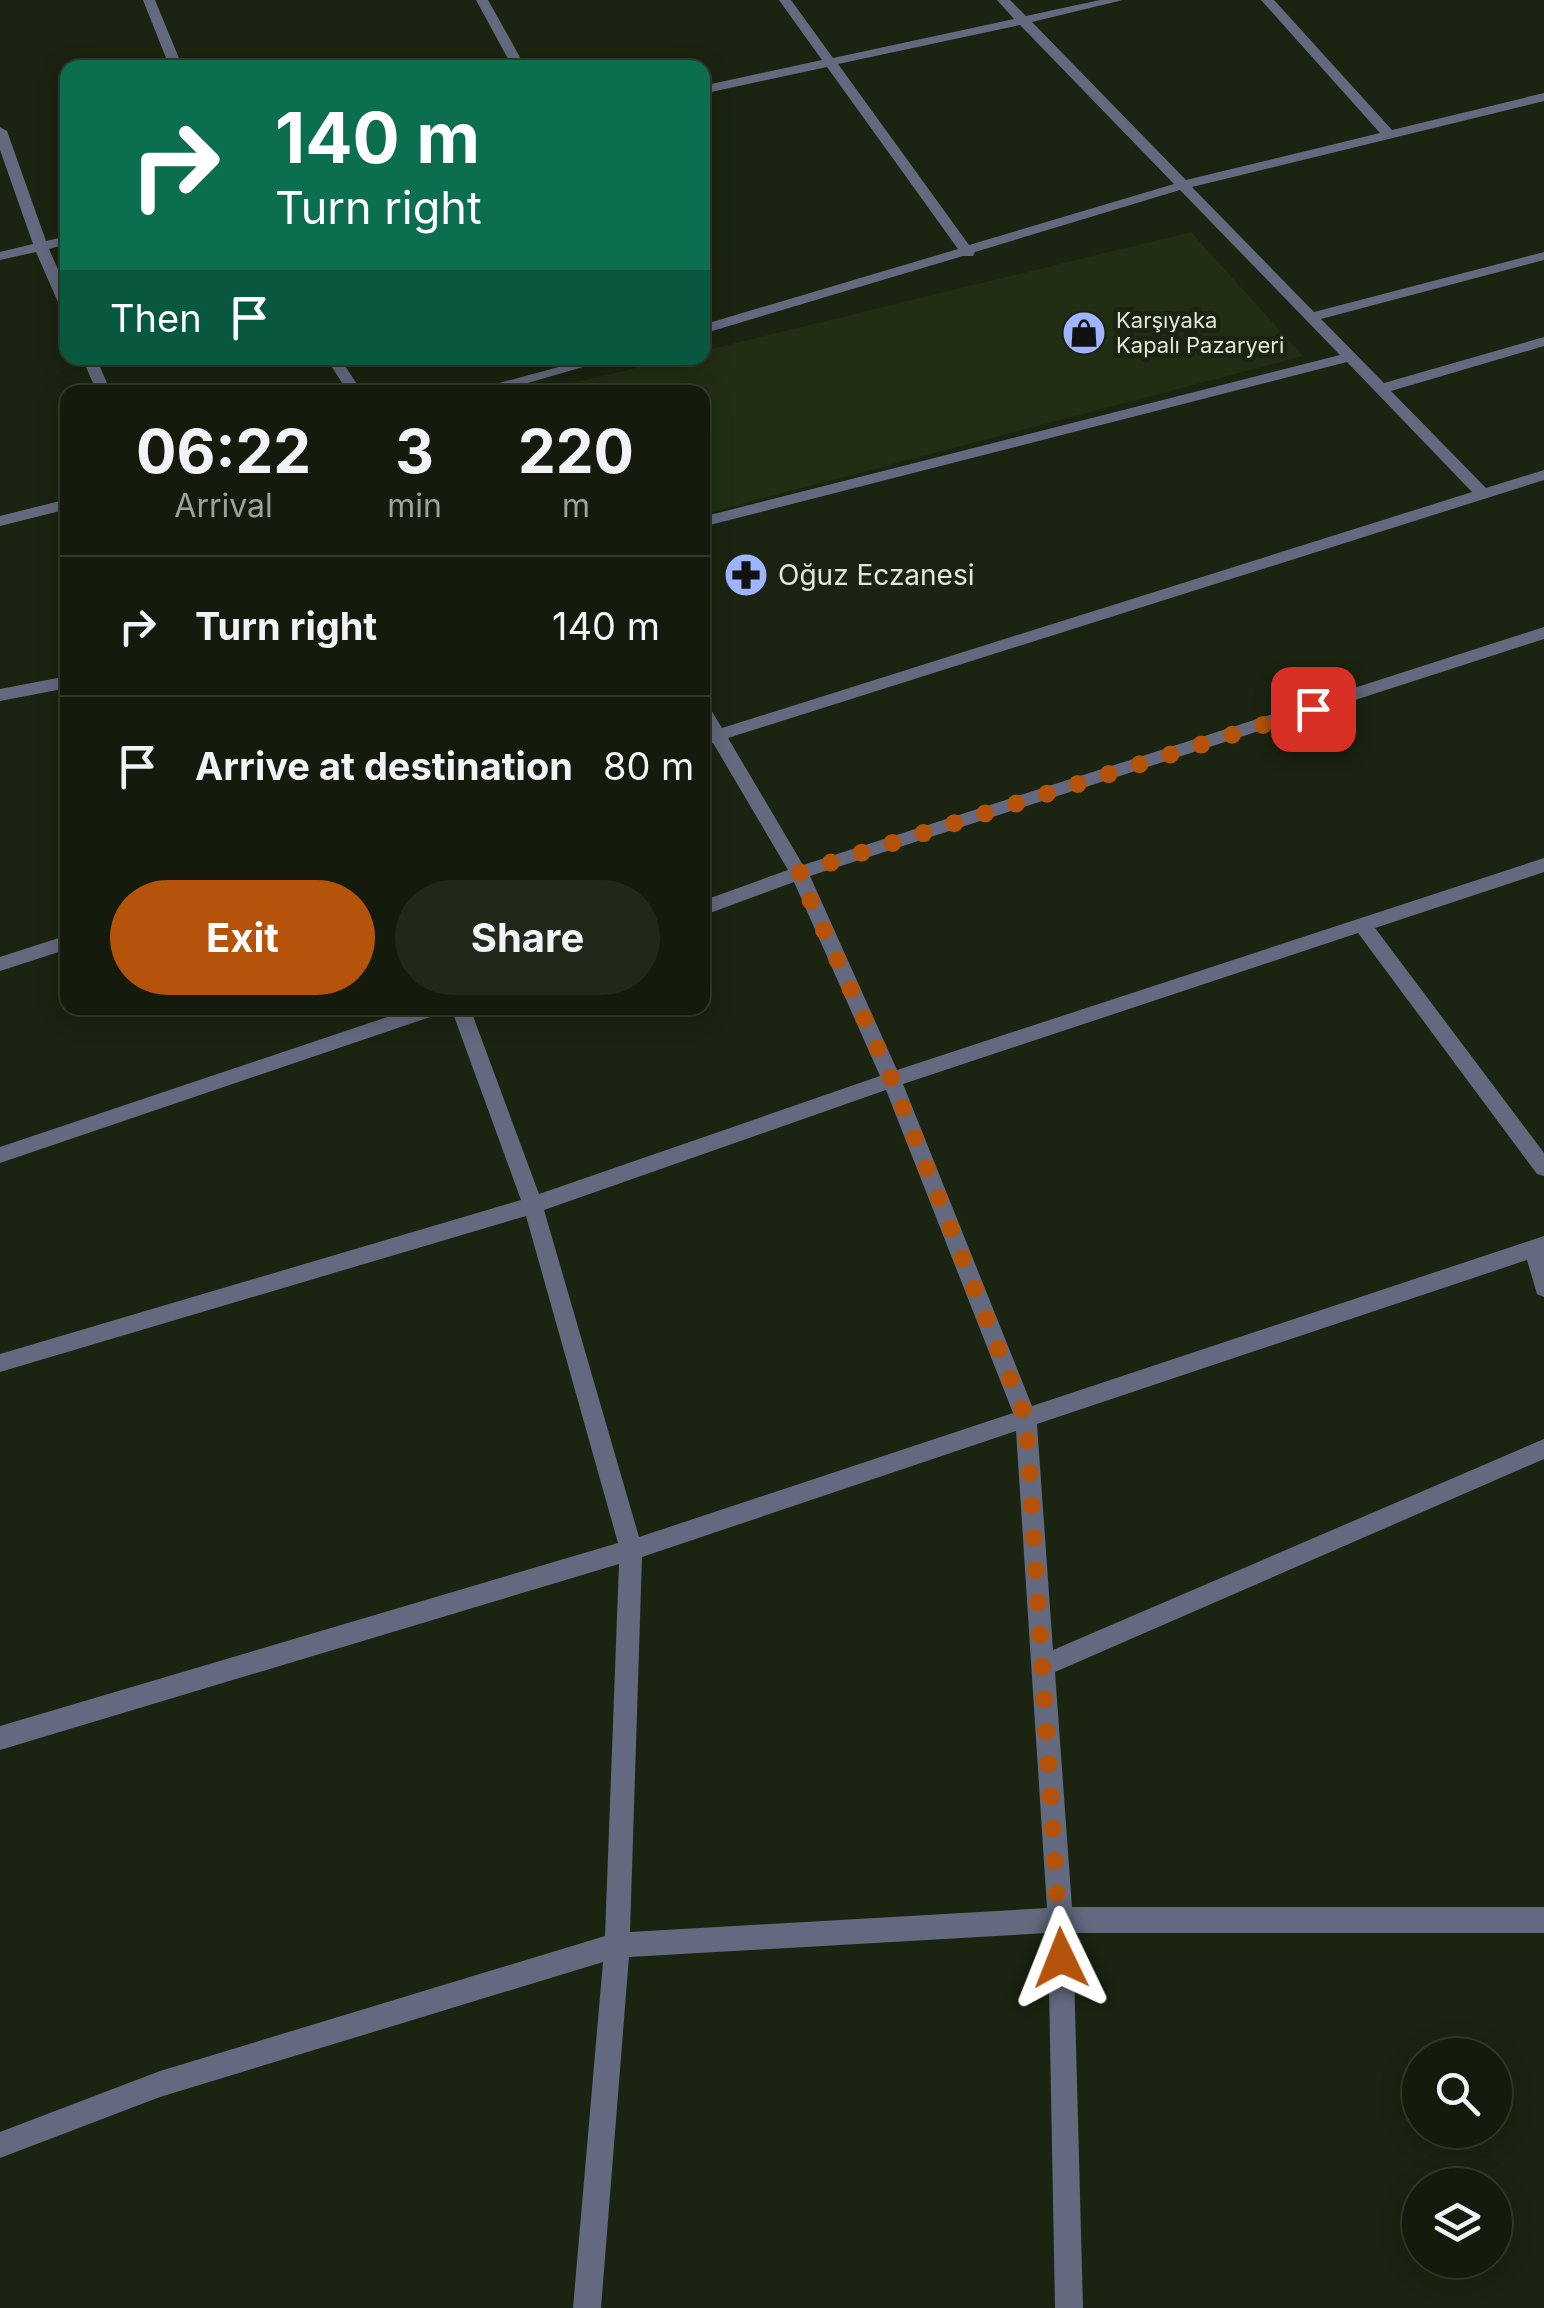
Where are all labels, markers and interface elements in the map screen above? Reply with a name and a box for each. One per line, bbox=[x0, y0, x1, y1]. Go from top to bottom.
text: 140 m bbox=[275, 95, 480, 180]
icon: right bbox=[110, 100, 240, 230]
text: Turn right bbox=[275, 180, 482, 235]
icon: arrive bbox=[222, 290, 277, 345]
text: Then bbox=[110, 295, 202, 341]
place label: Karşıyaka Kapalı Pazaryeri bbox=[1116, 307, 1284, 358]
shop icon: Karşıyaka Kapalı Pazaryeri bbox=[1061, 310, 1107, 356]
text: 06:22 bbox=[136, 415, 311, 487]
text: 3 bbox=[395, 415, 434, 487]
text: 220 bbox=[518, 415, 634, 487]
text: Arrival bbox=[174, 486, 273, 525]
text: min bbox=[387, 486, 442, 525]
text: m bbox=[562, 486, 590, 525]
pharmacy icon: Oğuz Eczanesi bbox=[723, 552, 769, 598]
place label: Oğuz Eczanesi bbox=[778, 558, 975, 592]
icon: right bbox=[110, 599, 165, 654]
text: Turn right bbox=[195, 603, 377, 649]
text: 140 m bbox=[552, 603, 660, 649]
pin bbox=[1271, 667, 1356, 752]
icon: arrive bbox=[1286, 682, 1341, 737]
icon: arrive bbox=[110, 739, 165, 794]
text: Arrive at destination bbox=[195, 743, 573, 789]
text: 80 m bbox=[603, 743, 694, 789]
button: Exit bbox=[110, 880, 375, 995]
button: Share bbox=[395, 880, 660, 995]
position arrow bbox=[1009, 1906, 1113, 2010]
map controls bbox=[1402, 2038, 1512, 2278]
button: search bbox=[1402, 2038, 1512, 2148]
button: layers bbox=[1402, 2168, 1512, 2278]

